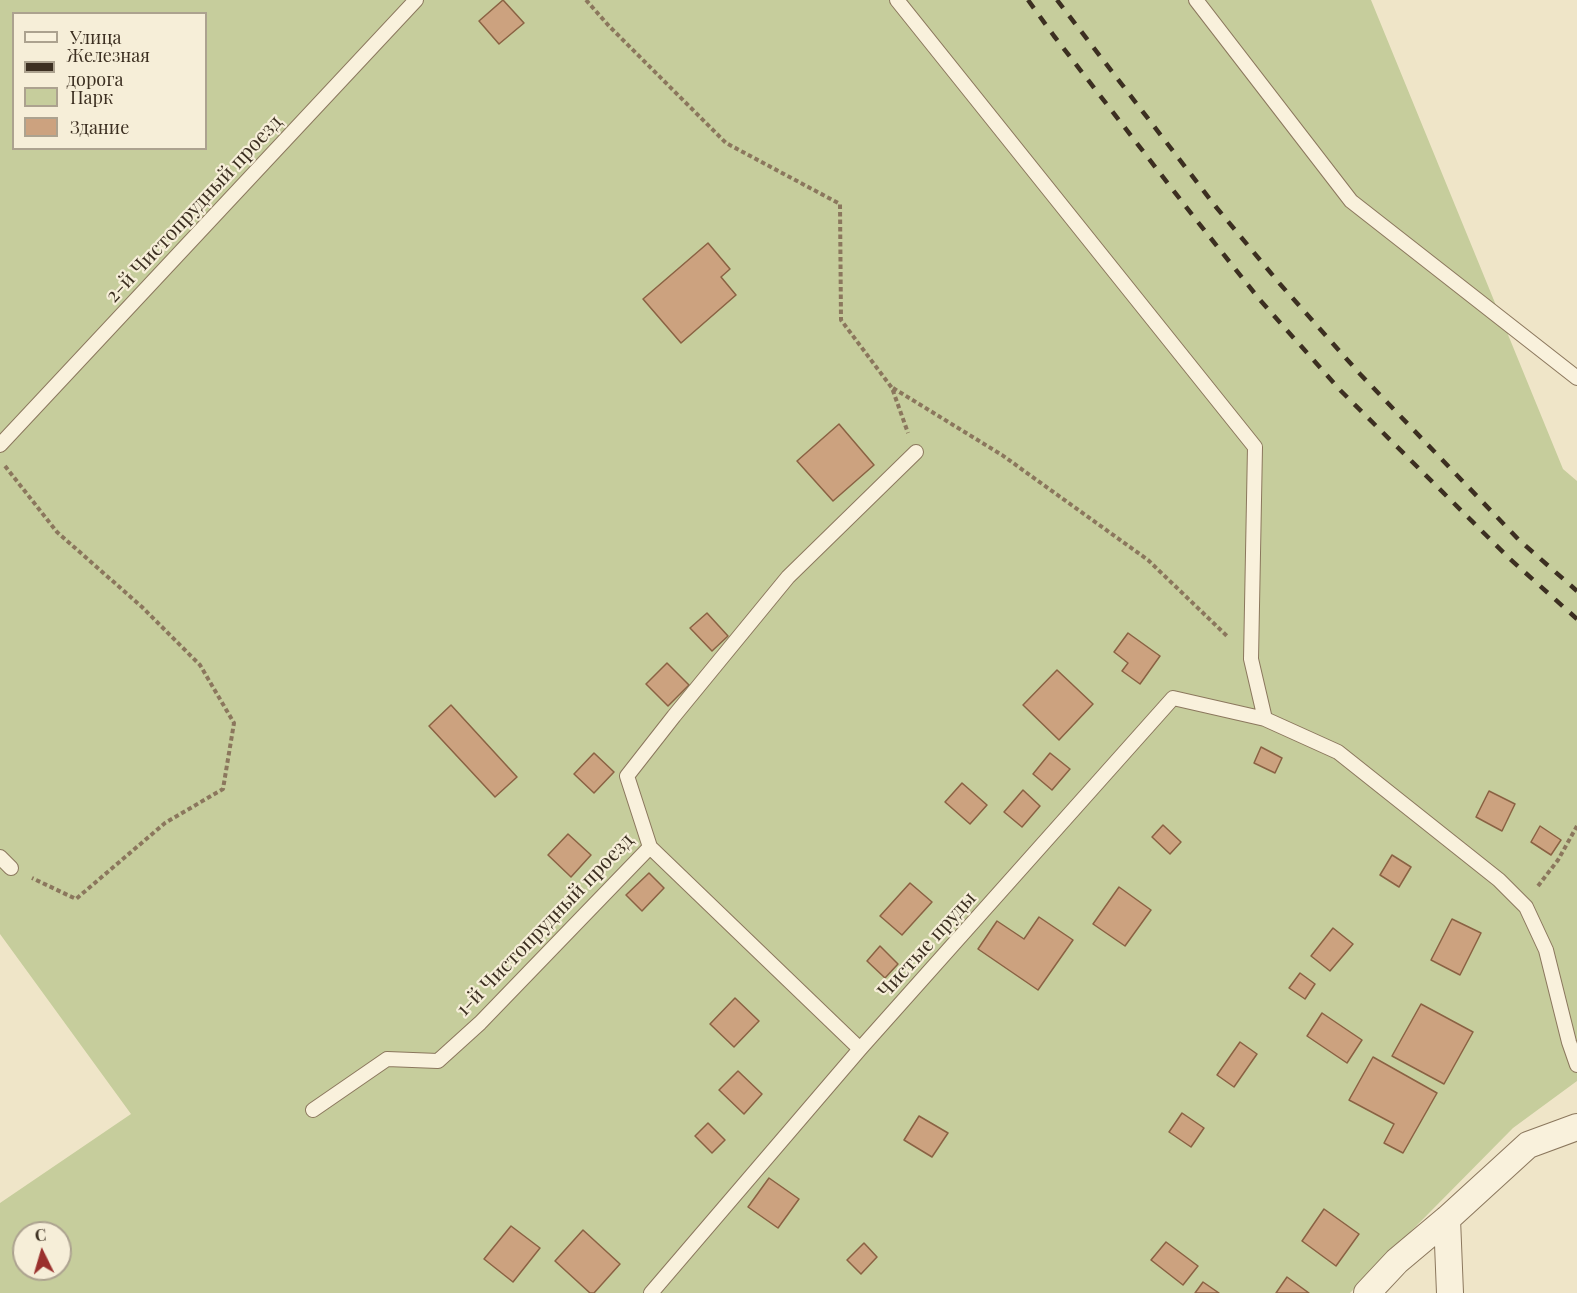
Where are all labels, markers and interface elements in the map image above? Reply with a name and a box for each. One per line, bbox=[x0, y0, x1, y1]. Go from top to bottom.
legend bbox=[12, 12, 207, 150]
text: Улица bbox=[70, 25, 121, 49]
text: Железная дорога bbox=[67, 43, 150, 91]
text: Парк bbox=[70, 85, 113, 109]
street label: 2-й Чистопрудный проезд bbox=[101, 110, 287, 308]
text: Здание bbox=[70, 115, 129, 139]
street label: 1-й Чистопрудный проезд bbox=[451, 829, 639, 1021]
street label: Чистые пруды bbox=[873, 887, 981, 1003]
north arrow bbox=[12, 1221, 72, 1281]
text: С bbox=[34, 1224, 47, 1246]

